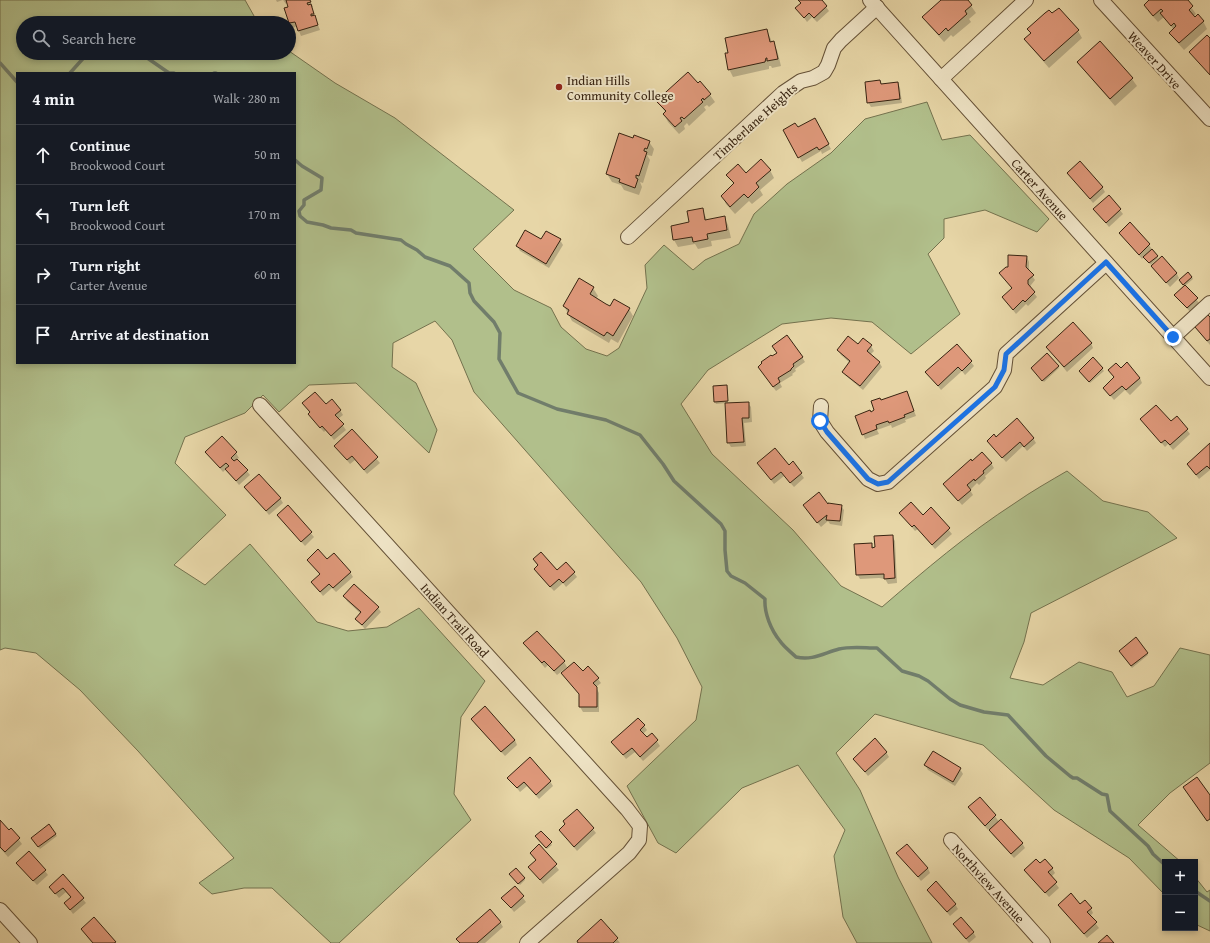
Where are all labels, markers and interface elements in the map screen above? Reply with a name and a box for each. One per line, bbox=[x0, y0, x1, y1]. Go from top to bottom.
search box bbox=[16, 16, 296, 60]
icon: search bbox=[30, 27, 52, 49]
street label: Weaver Drive bbox=[1123, 27, 1186, 94]
text: Search here bbox=[62, 28, 136, 49]
place label: Indian Hills Community College bbox=[567, 71, 674, 105]
street label: Timberlane Heights bbox=[709, 78, 802, 164]
marker: Indian Hills Community College bbox=[554, 82, 564, 92]
text: 4 min bbox=[32, 86, 74, 111]
text: Walk · 280 m bbox=[213, 89, 280, 108]
text: Continue bbox=[70, 135, 131, 156]
icon: ahead bbox=[32, 144, 54, 166]
text: 50 m bbox=[254, 145, 280, 164]
street label: Carter Avenue bbox=[1007, 154, 1073, 224]
text: Brookwood Court bbox=[70, 156, 165, 175]
text: Turn left bbox=[70, 195, 129, 216]
icon: left bbox=[32, 204, 54, 226]
text: 170 m bbox=[248, 205, 280, 224]
text: Brookwood Court bbox=[70, 216, 165, 235]
text: Turn right bbox=[70, 255, 141, 276]
icon: right bbox=[32, 264, 54, 286]
text: 60 m bbox=[254, 265, 280, 284]
text: Carter Avenue bbox=[70, 276, 147, 295]
icon: arrive bbox=[32, 324, 54, 346]
text: Arrive at destination bbox=[70, 324, 209, 345]
route end bbox=[1164, 328, 1182, 346]
route start bbox=[811, 412, 829, 430]
street label: Indian Trail Road bbox=[416, 579, 493, 662]
street label: Northview Avenue bbox=[948, 840, 1029, 927]
map controls bbox=[1162, 859, 1198, 931]
button: + bbox=[1162, 859, 1198, 895]
button: − bbox=[1162, 895, 1198, 931]

